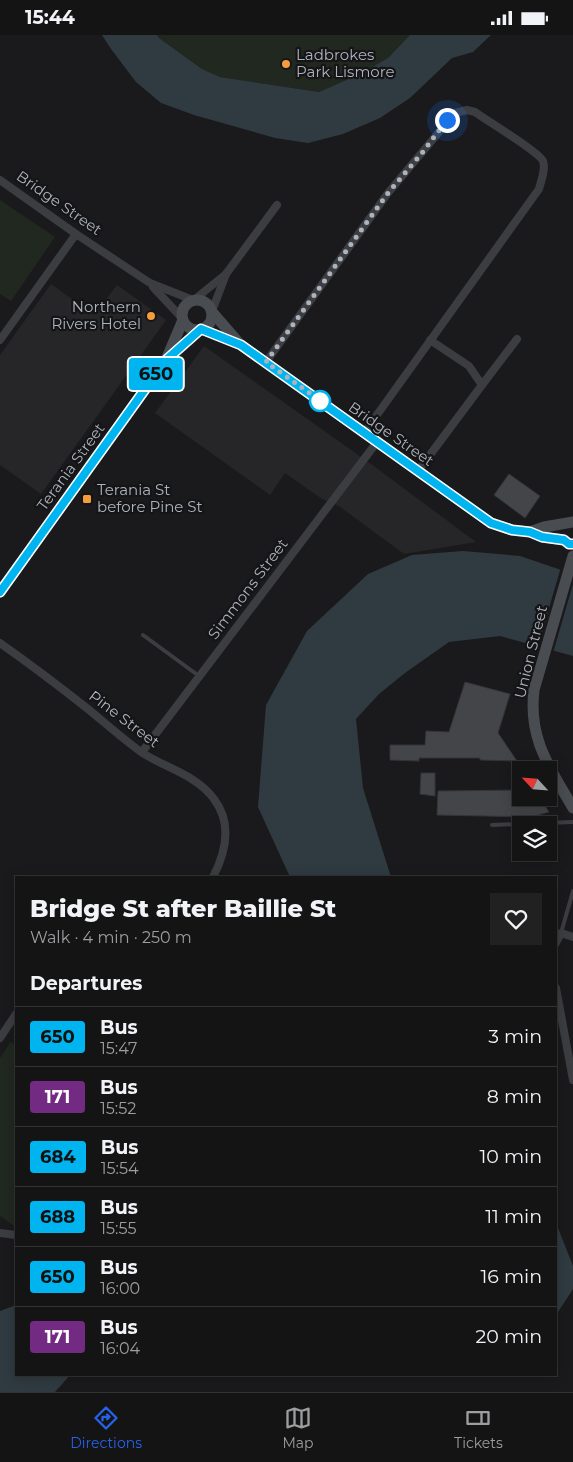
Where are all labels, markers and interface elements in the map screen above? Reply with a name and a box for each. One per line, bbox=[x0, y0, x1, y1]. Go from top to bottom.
text: 15:44 bbox=[25, 6, 75, 29]
place label: Ladbrokes Park Lismore bbox=[296, 45, 395, 81]
marker: Ladbrokes Park Lismore bbox=[280, 58, 292, 70]
your location bbox=[435, 108, 460, 133]
street label: Bridge Street bbox=[13, 166, 106, 239]
place label: Northern Rivers Hotel bbox=[51, 297, 141, 333]
marker: Northern Rivers Hotel bbox=[145, 310, 157, 322]
line badge: 650 bbox=[127, 358, 185, 390]
text: 650 bbox=[139, 363, 173, 385]
unlabelled marker bbox=[309, 390, 331, 412]
street label: Bridge Street bbox=[345, 397, 438, 470]
street label: Terania Street bbox=[33, 419, 109, 514]
place label: Terania St before Pine St bbox=[97, 480, 203, 516]
marker: Terania St before Pine St bbox=[81, 493, 93, 505]
street label: Simmons Street bbox=[204, 535, 292, 643]
street label: Union Street bbox=[510, 604, 551, 700]
street label: Pine Street bbox=[85, 686, 163, 751]
north arrow bbox=[512, 761, 558, 806]
map controls bbox=[512, 761, 557, 861]
button: layers bbox=[512, 816, 557, 861]
button: heart bbox=[490, 893, 542, 945]
text: Bridge St after Baillie St bbox=[30, 894, 336, 923]
text: Walk · 4 min · 250 m bbox=[30, 928, 192, 947]
text: Departures bbox=[30, 972, 142, 995]
text: Bus bbox=[100, 1016, 138, 1039]
text: 3 min bbox=[488, 1025, 542, 1048]
text: 650 bbox=[40, 1026, 75, 1048]
text: 15:47 bbox=[100, 1039, 137, 1058]
text: Bus bbox=[100, 1076, 138, 1099]
text: 8 min bbox=[487, 1085, 542, 1108]
text: 171 bbox=[45, 1086, 70, 1108]
text: 15:52 bbox=[100, 1099, 136, 1118]
text: Bus bbox=[101, 1136, 138, 1159]
text: 10 min bbox=[479, 1145, 542, 1168]
text: 684 bbox=[40, 1146, 76, 1168]
text: 15:54 bbox=[101, 1159, 139, 1178]
text: Bus bbox=[100, 1196, 138, 1219]
text: 11 min bbox=[485, 1205, 542, 1228]
text: 688 bbox=[40, 1206, 75, 1228]
text: 15:55 bbox=[100, 1219, 137, 1238]
text: Bus bbox=[100, 1256, 138, 1279]
text: 16 min bbox=[480, 1265, 542, 1288]
text: 650 bbox=[40, 1266, 75, 1288]
text: 16:00 bbox=[100, 1279, 140, 1298]
text: Bus bbox=[100, 1316, 138, 1339]
text: 20 min bbox=[476, 1325, 542, 1348]
text: 171 bbox=[45, 1326, 70, 1348]
text: 16:04 bbox=[100, 1339, 140, 1358]
tab: Directions bbox=[70, 1404, 142, 1452]
tab: Map bbox=[282, 1404, 314, 1452]
tab: Tickets bbox=[454, 1404, 503, 1452]

